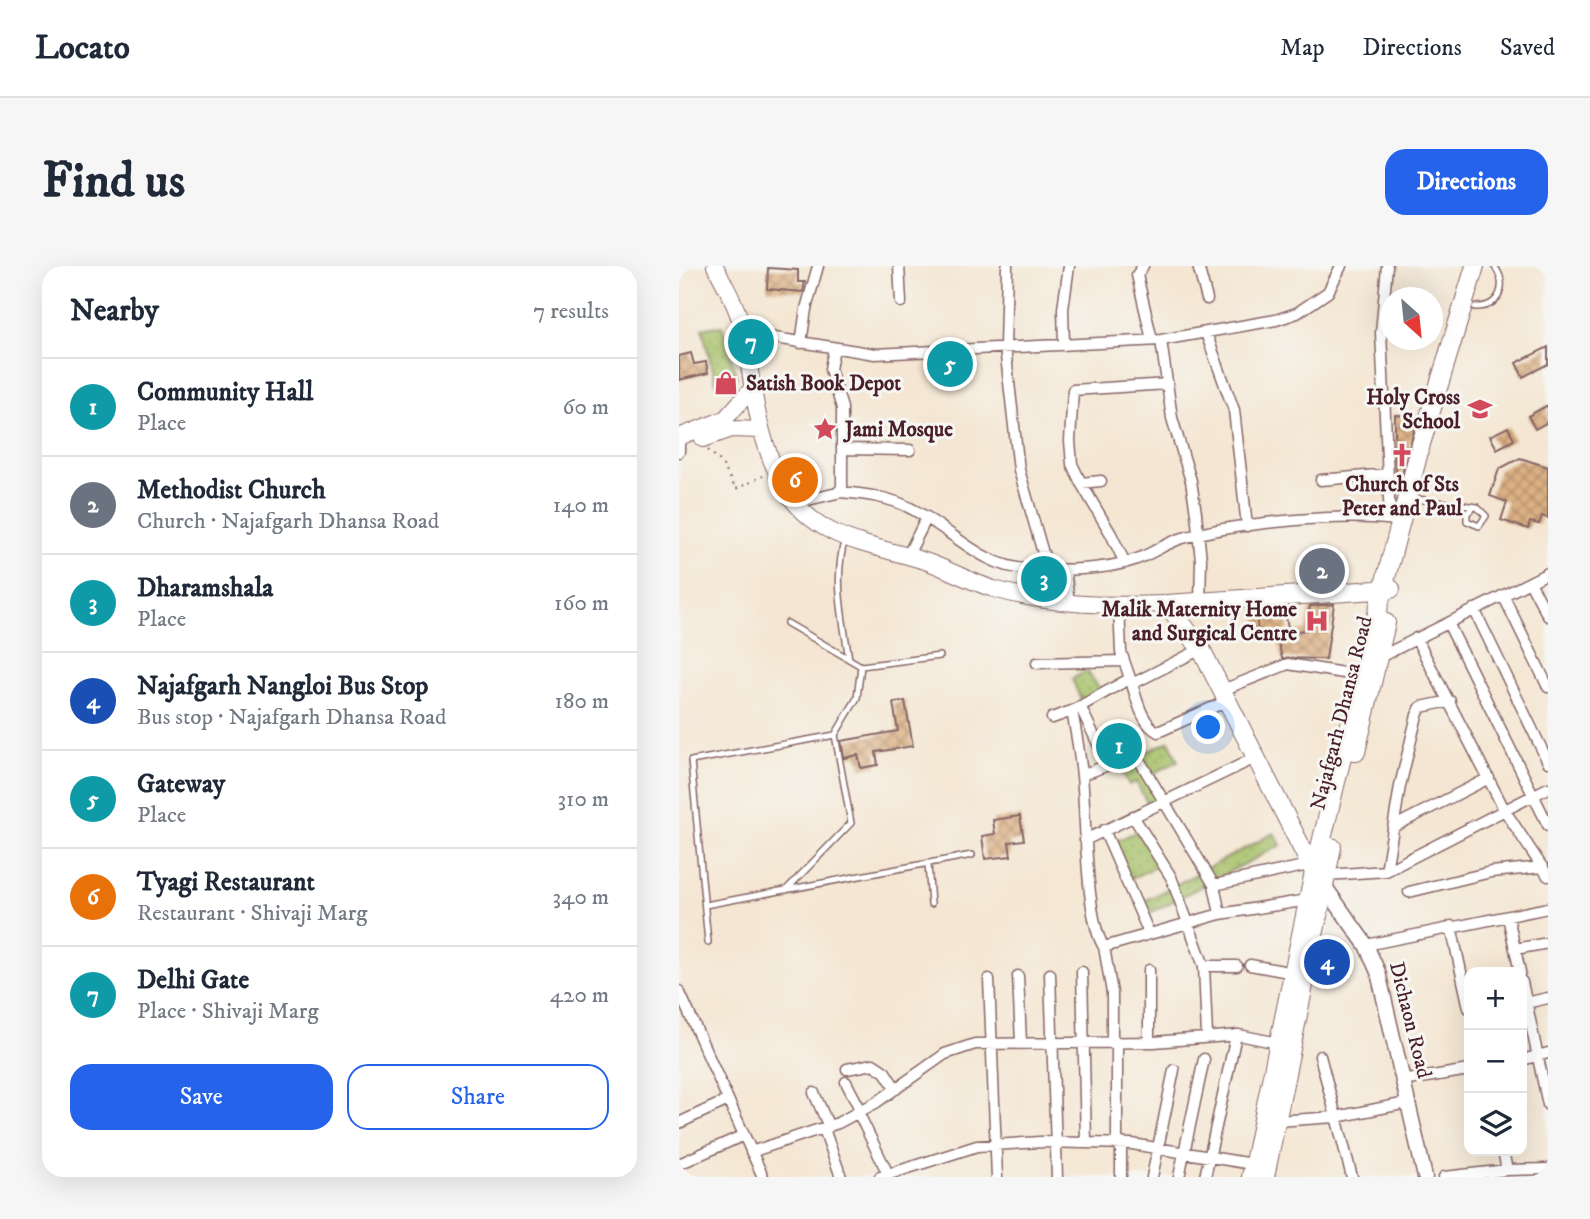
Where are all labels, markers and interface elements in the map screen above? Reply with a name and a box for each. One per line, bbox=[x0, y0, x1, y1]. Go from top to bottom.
text: Locato bbox=[35, 28, 130, 69]
text: Map bbox=[1280, 33, 1325, 63]
text: Directions bbox=[1363, 33, 1462, 63]
text: Saved bbox=[1500, 33, 1555, 63]
button: Directions bbox=[1385, 149, 1548, 215]
text: Find us bbox=[42, 151, 185, 213]
north arrow bbox=[1380, 287, 1443, 350]
text: Nearby bbox=[70, 293, 159, 330]
text: 7 results bbox=[533, 297, 609, 326]
pin: 7 bbox=[728, 316, 774, 368]
pin: 5 bbox=[927, 338, 973, 390]
shop icon: Satish Book Depot bbox=[712, 369, 740, 397]
place label: Satish Book Depot bbox=[746, 371, 901, 397]
text: Community Hall bbox=[137, 376, 313, 409]
place label: Holy Cross School bbox=[1366, 385, 1461, 435]
text: 1 bbox=[89, 393, 97, 422]
text: 60 m bbox=[562, 393, 609, 422]
school or university icon: Holy Cross School bbox=[1466, 395, 1494, 423]
text: Place bbox=[137, 409, 186, 438]
place icon: Jami Mosque bbox=[811, 415, 839, 443]
place label: Jami Mosque bbox=[843, 417, 953, 443]
church icon: Church of Sts Peter and Paul bbox=[1388, 441, 1416, 469]
pin: 6 bbox=[772, 454, 818, 506]
place label: Church of Sts Peter and Paul bbox=[1342, 472, 1463, 522]
text: Methodist Church bbox=[137, 474, 326, 507]
text: 2 bbox=[87, 491, 99, 520]
text: 140 m bbox=[553, 491, 609, 520]
text: Church · Najafgarh Dhansa Road bbox=[137, 507, 439, 536]
pin: 2 bbox=[1299, 545, 1345, 597]
pin: 3 bbox=[1021, 553, 1067, 605]
text: Dharamshala bbox=[137, 572, 273, 605]
text: 3 bbox=[89, 589, 97, 618]
text: 160 m bbox=[554, 589, 609, 618]
place label: Malik Maternity Home and Surgical Centre bbox=[1101, 597, 1297, 647]
text: Place bbox=[137, 605, 186, 634]
hospital icon: Malik Maternity Home and Surgical Centre bbox=[1303, 607, 1331, 635]
street label: Najafgarh Dhansa Road bbox=[1305, 613, 1379, 813]
text: Najafgarh Nangloi Bus Stop bbox=[137, 670, 428, 703]
text: 4 bbox=[86, 687, 100, 716]
text: 180 m bbox=[554, 687, 609, 716]
text: Bus stop · Najafgarh Dhansa Road bbox=[137, 703, 446, 732]
your location bbox=[1191, 710, 1225, 744]
pin: 1 bbox=[1096, 720, 1142, 772]
text: Gateway bbox=[137, 768, 225, 801]
text: 5 bbox=[87, 785, 99, 814]
text: 310 m bbox=[557, 785, 609, 814]
text: Place bbox=[137, 801, 186, 830]
text: Tyagi Restaurant bbox=[137, 866, 315, 899]
text: 6 bbox=[87, 883, 99, 912]
text: 340 m bbox=[553, 883, 609, 912]
text: Restaurant · Shivaji Marg bbox=[137, 899, 367, 928]
pin: 4 bbox=[1304, 936, 1350, 988]
street label: Dichaon Road bbox=[1383, 959, 1437, 1082]
text: Delhi Gate bbox=[137, 964, 249, 997]
map controls bbox=[1464, 967, 1527, 1156]
button: + bbox=[1464, 967, 1527, 1030]
text: 7 bbox=[87, 981, 99, 1010]
text: 420 m bbox=[550, 981, 609, 1010]
text: Place · Shivaji Marg bbox=[137, 997, 319, 1026]
button: − bbox=[1464, 1030, 1527, 1093]
button: Save bbox=[70, 1064, 333, 1130]
button: Share bbox=[347, 1064, 609, 1130]
button: layers bbox=[1464, 1093, 1527, 1156]

